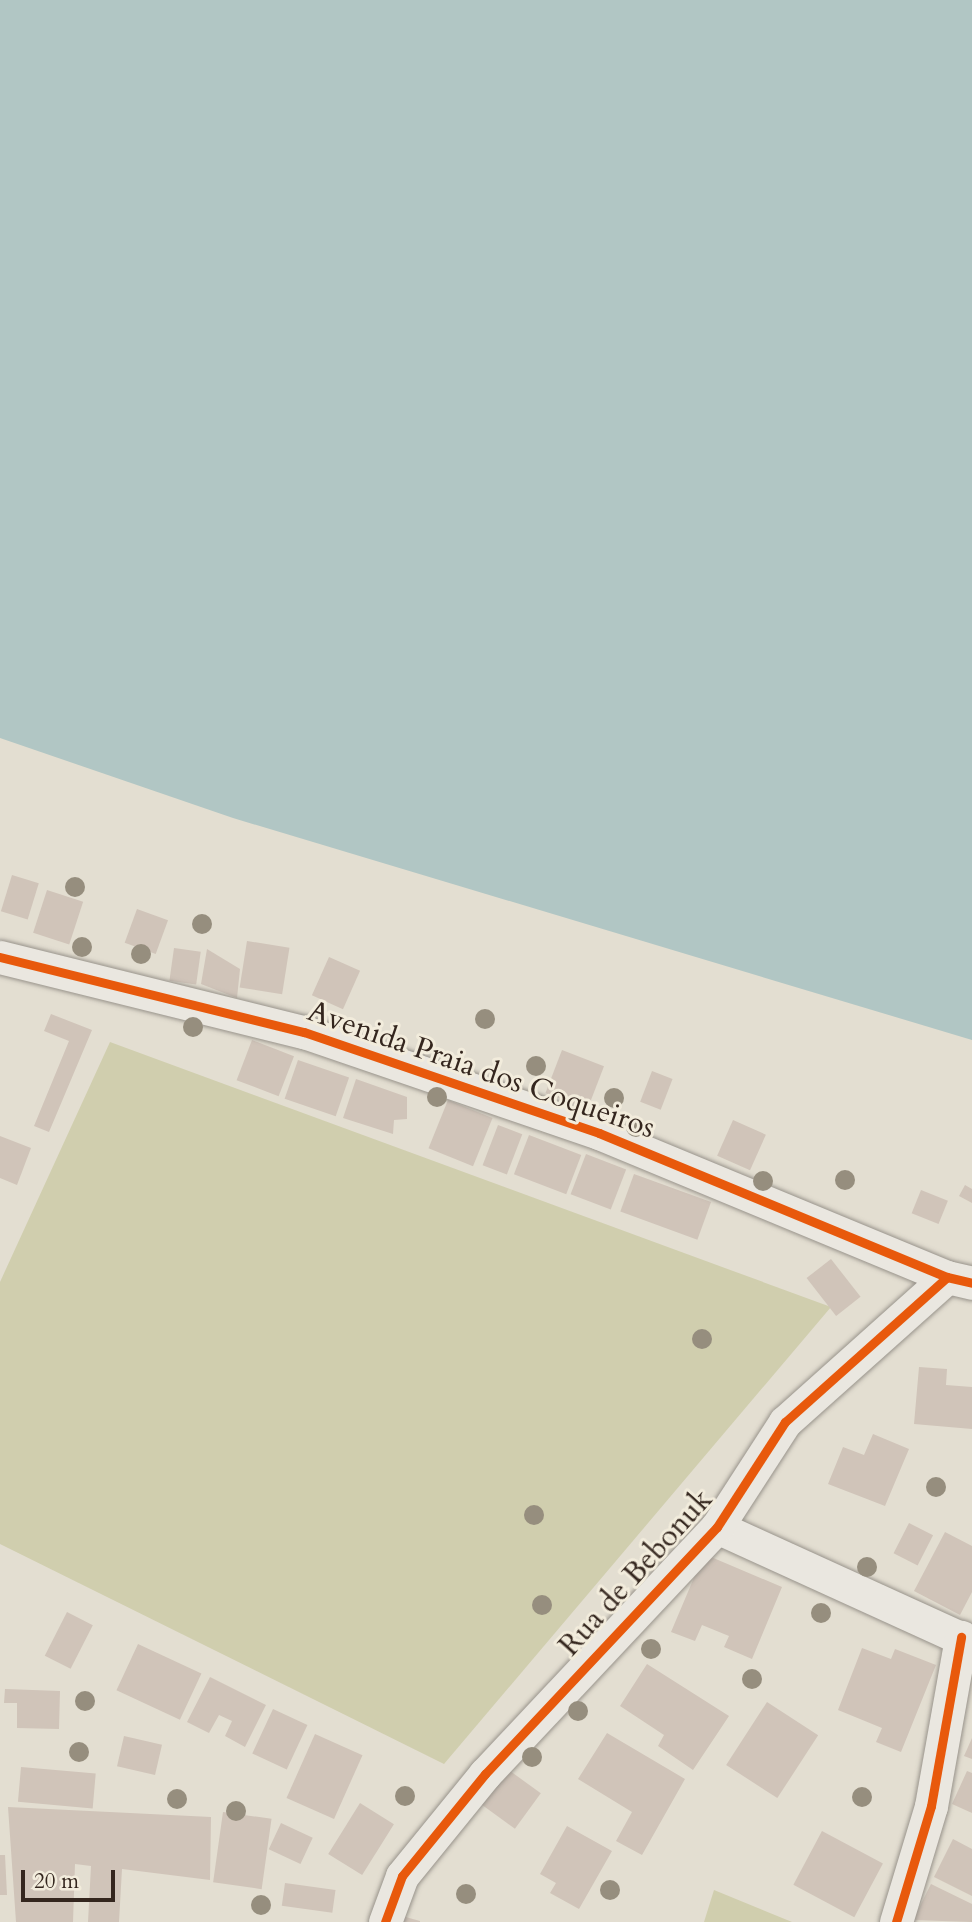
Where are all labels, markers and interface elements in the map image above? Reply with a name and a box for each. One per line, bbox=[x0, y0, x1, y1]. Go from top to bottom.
street label: Avenida Praia dos Coqueiros bbox=[303, 994, 659, 1146]
street label: Rua de Bebonuk bbox=[552, 1482, 720, 1664]
scale bar bbox=[24, 1856, 119, 1900]
text: 20 m bbox=[34, 1867, 79, 1896]

